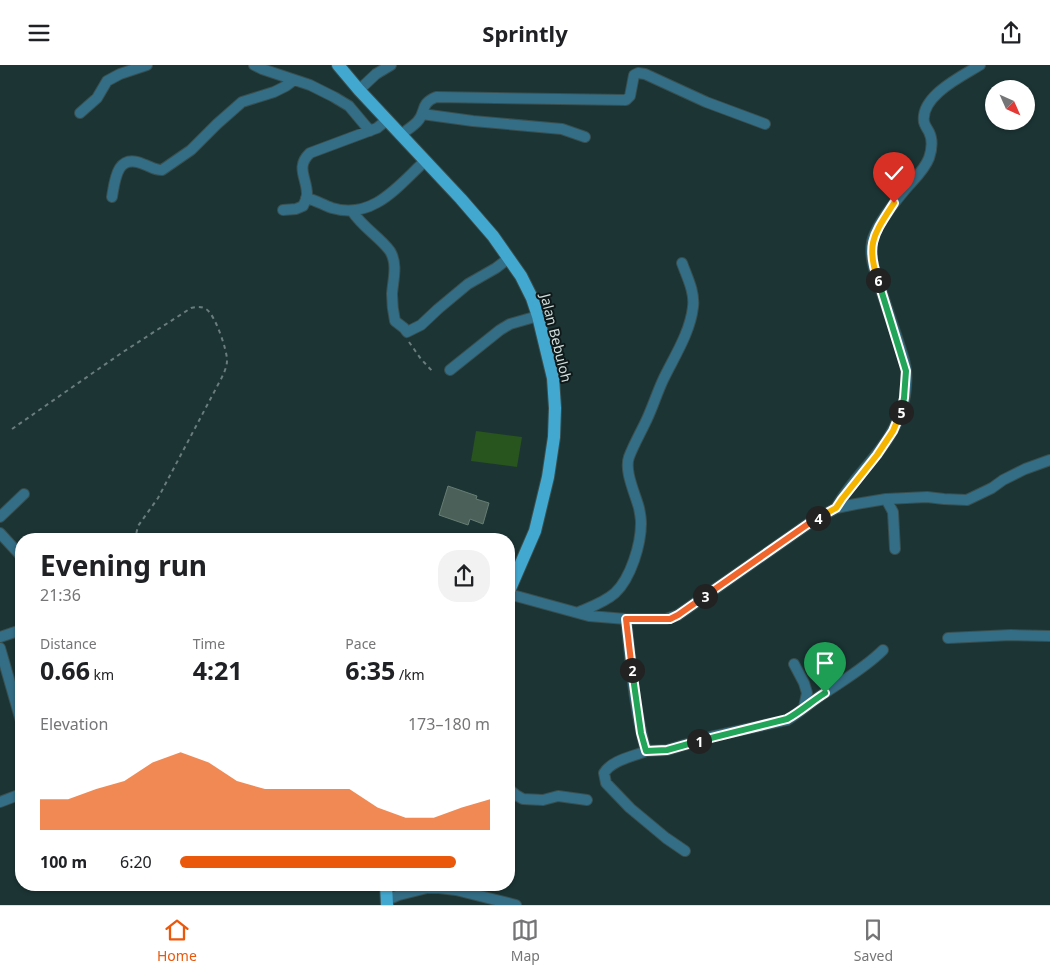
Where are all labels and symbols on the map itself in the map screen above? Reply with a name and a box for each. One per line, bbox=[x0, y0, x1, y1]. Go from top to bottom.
north arrow bbox=[985, 80, 1035, 130]
pin bbox=[873, 152, 915, 203]
pin: 6 bbox=[866, 267, 890, 293]
street label: Jalan Bebuloh bbox=[536, 290, 577, 384]
pin: 5 bbox=[888, 399, 914, 425]
pin: 4 bbox=[806, 505, 830, 531]
pin: 3 bbox=[692, 583, 718, 609]
pin bbox=[804, 642, 846, 693]
pin: 2 bbox=[620, 657, 644, 683]
pin: 1 bbox=[686, 729, 712, 753]

